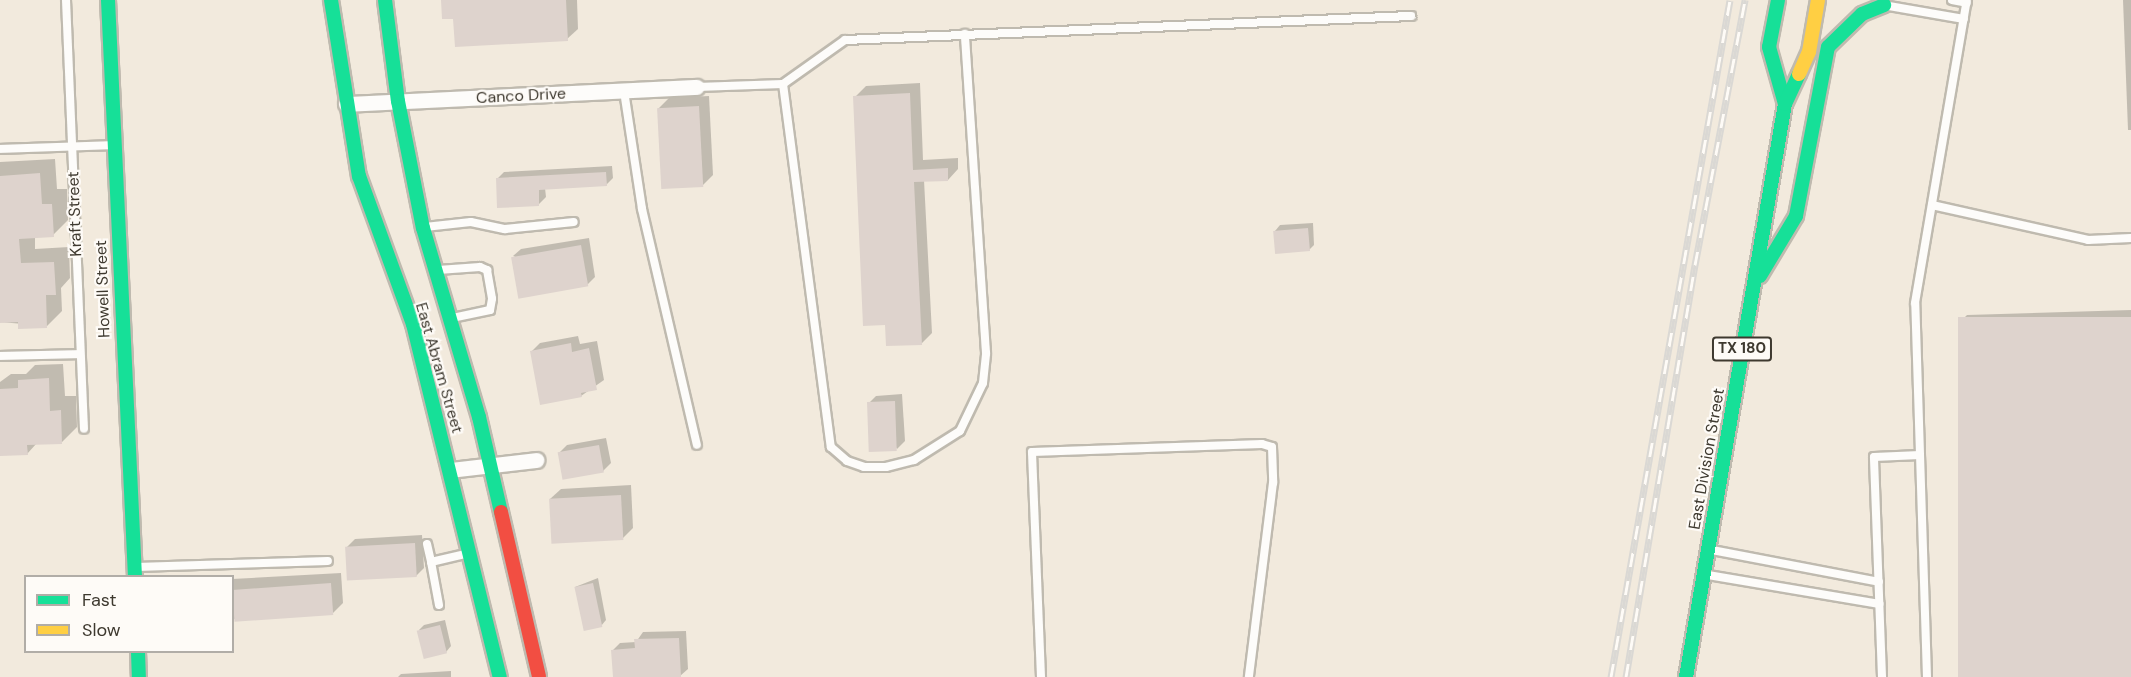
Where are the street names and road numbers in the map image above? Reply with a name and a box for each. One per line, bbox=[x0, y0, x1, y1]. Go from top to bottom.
street label: Canco Drive bbox=[475, 84, 567, 108]
street label: Kraft Street bbox=[64, 171, 86, 257]
street label: Howell Street bbox=[92, 240, 114, 338]
street label: East Abram Street bbox=[411, 300, 467, 436]
road number: TX 180 bbox=[1710, 337, 1774, 361]
street label: East Division Street bbox=[1685, 387, 1729, 531]

